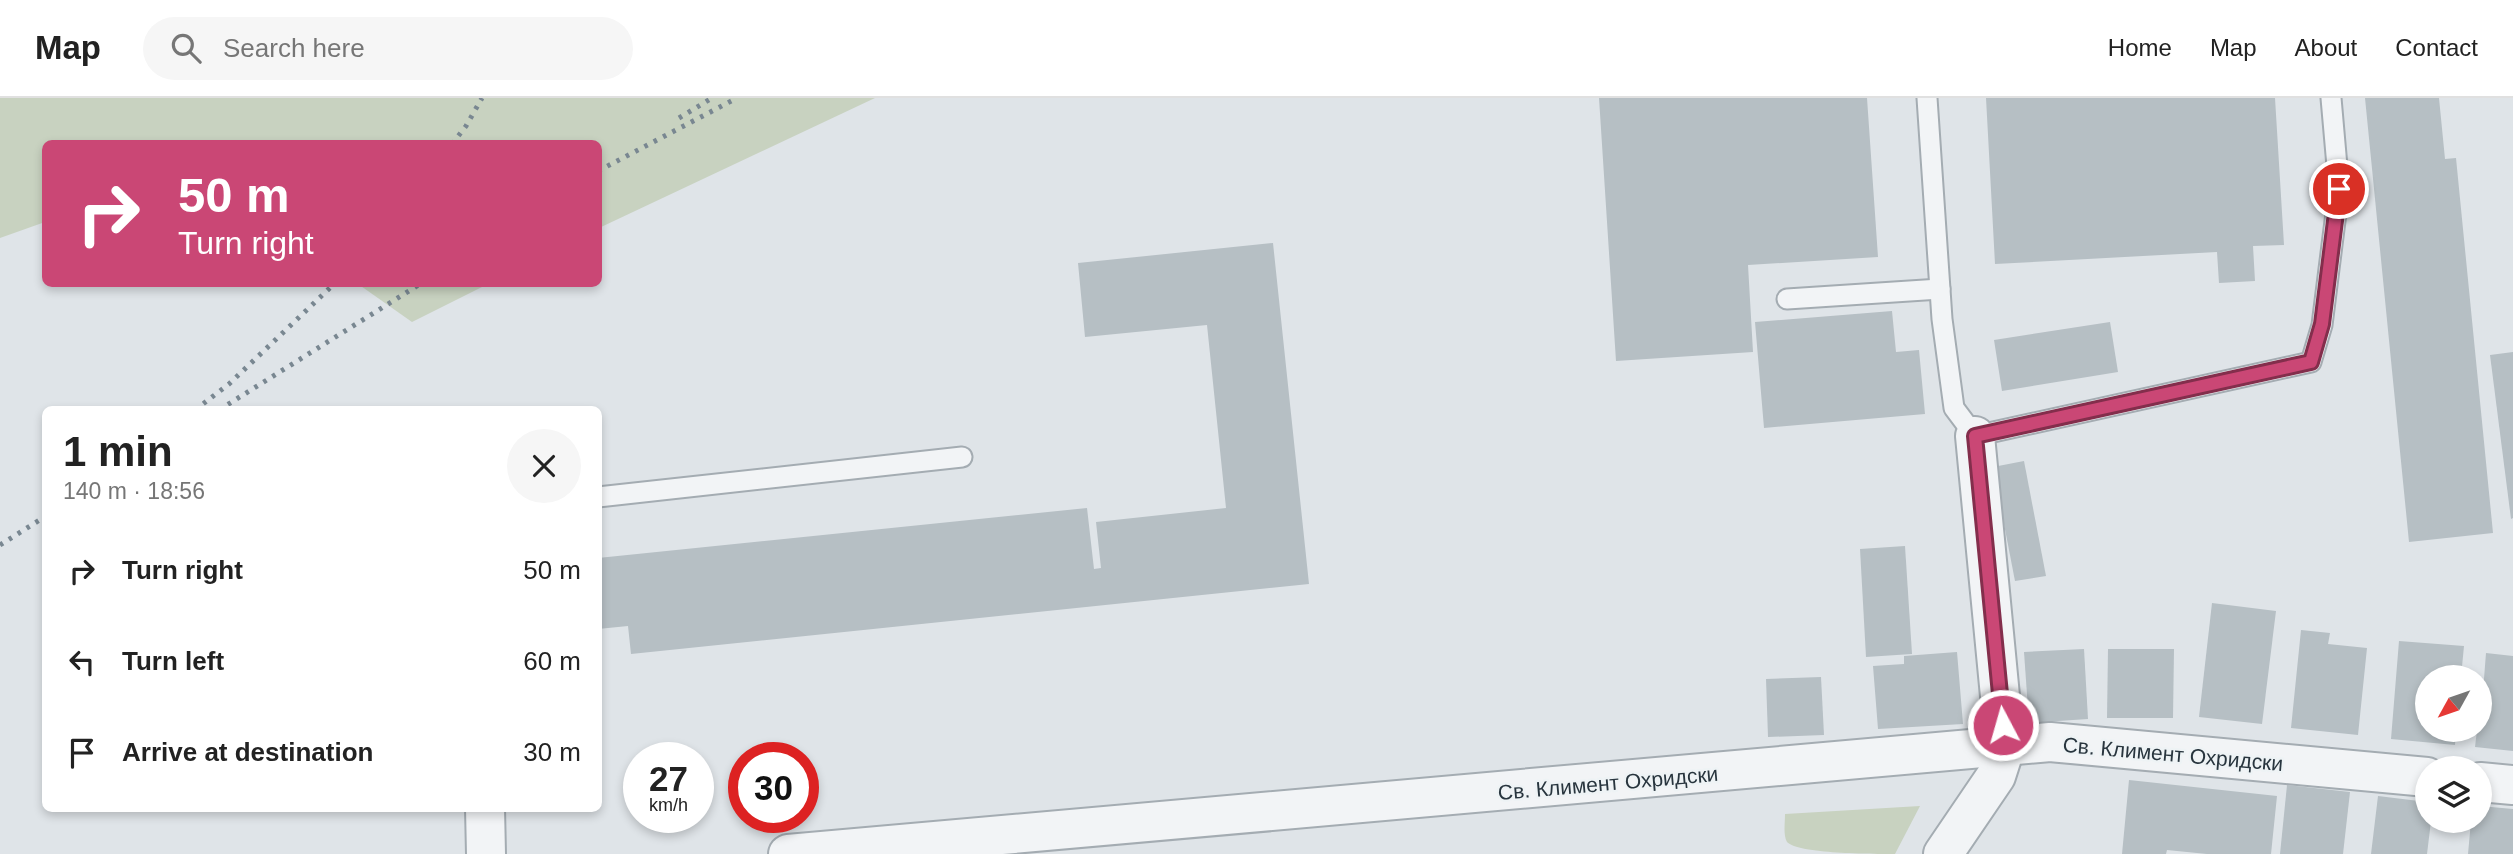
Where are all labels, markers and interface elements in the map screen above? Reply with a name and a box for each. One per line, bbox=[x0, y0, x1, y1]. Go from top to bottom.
search box bbox=[143, 17, 633, 80]
text: Map bbox=[35, 29, 101, 66]
icon: search bbox=[167, 29, 205, 67]
text: Search here bbox=[223, 33, 365, 63]
text: Home bbox=[2108, 34, 2172, 61]
text: Map bbox=[2210, 34, 2257, 61]
text: About bbox=[2295, 34, 2357, 61]
text: Contact bbox=[2395, 34, 2478, 61]
pin bbox=[2309, 159, 2369, 219]
icon: right bbox=[63, 168, 154, 259]
text: 50 m bbox=[178, 168, 290, 222]
icon: arrive bbox=[2320, 170, 2358, 208]
text: Turn right bbox=[178, 225, 314, 261]
text: 1 min bbox=[63, 428, 173, 475]
button: close bbox=[507, 429, 581, 503]
text: 140 m · 18:56 bbox=[63, 478, 205, 504]
icon: right bbox=[63, 552, 101, 590]
text: Turn right bbox=[122, 555, 243, 585]
text: 50 m bbox=[523, 555, 581, 585]
icon: left bbox=[63, 643, 101, 681]
text: Turn left bbox=[122, 646, 224, 676]
text: 60 m bbox=[523, 646, 581, 676]
north arrow bbox=[2415, 665, 2492, 742]
map controls bbox=[2415, 665, 2492, 833]
position arrow bbox=[1966, 688, 2040, 762]
street label: Св. Климент Охридски bbox=[2062, 733, 2284, 775]
icon: arrive bbox=[63, 734, 101, 772]
text: Arrive at destination bbox=[122, 737, 373, 767]
text: 30 m bbox=[523, 737, 581, 767]
speed limit sign: 30 bbox=[728, 742, 819, 833]
button: layers bbox=[2415, 756, 2492, 833]
text: 27 bbox=[649, 759, 688, 798]
street label: Св. Климент Охридски bbox=[1497, 762, 1719, 804]
text: km/h bbox=[649, 795, 688, 815]

